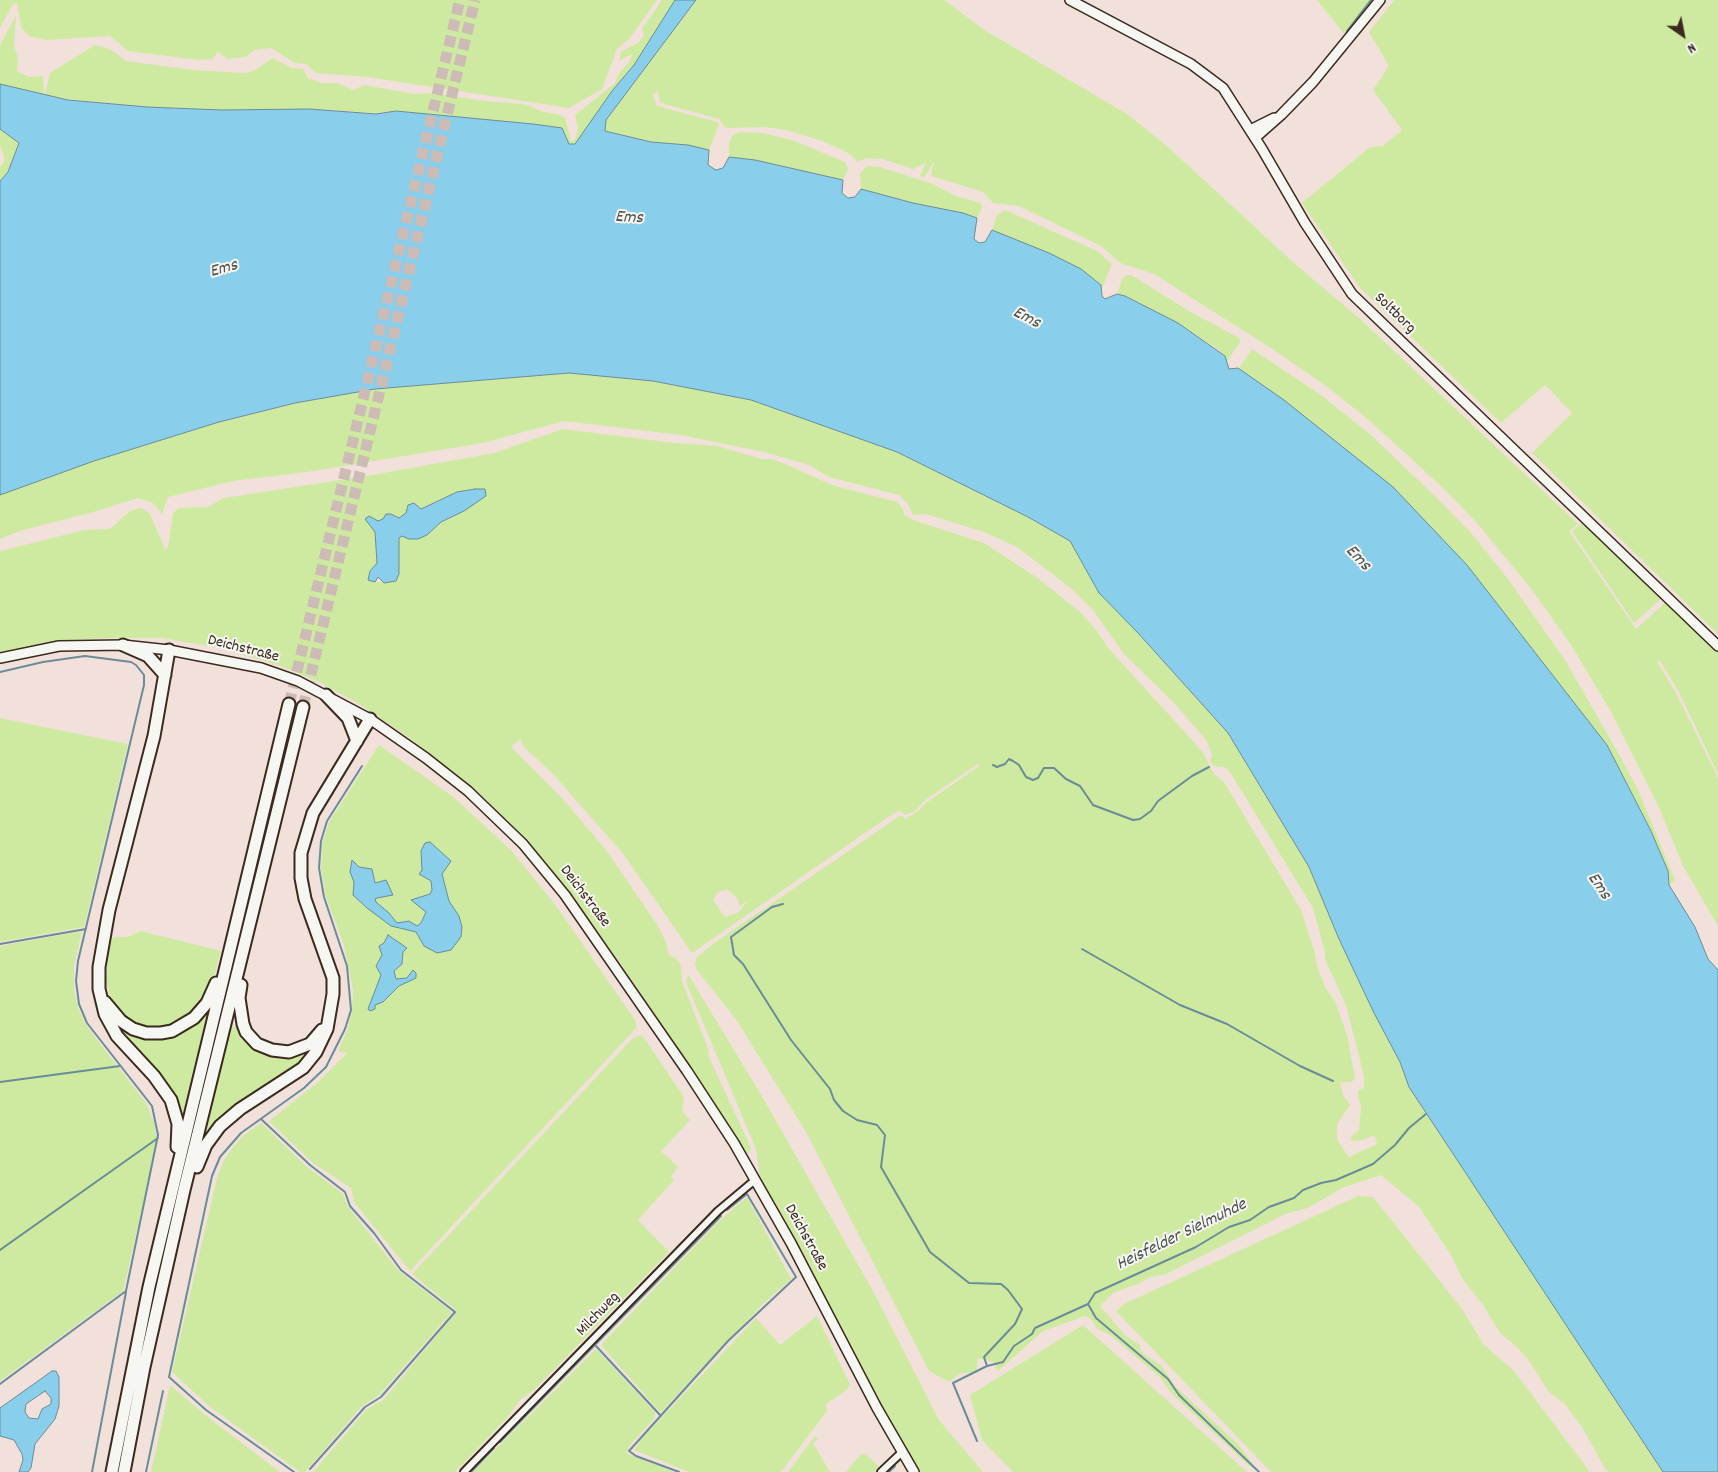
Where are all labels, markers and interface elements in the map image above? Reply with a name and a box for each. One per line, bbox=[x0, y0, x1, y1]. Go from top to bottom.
north arrow bbox=[1658, 10, 1708, 60]
text: N bbox=[1683, 37, 1700, 58]
water label: Ems bbox=[614, 207, 644, 231]
water label: Ems bbox=[208, 256, 240, 284]
street label: Soltborg bbox=[1369, 289, 1419, 339]
water label: Ems bbox=[1009, 303, 1043, 335]
water label: Ems bbox=[1339, 541, 1375, 577]
street label: Deichstraße bbox=[205, 632, 281, 668]
street label: Deichstraße bbox=[554, 862, 614, 932]
water label: Ems bbox=[1581, 869, 1615, 905]
water label: Heisfelder Sielmuhde bbox=[1114, 1195, 1250, 1277]
street label: Deichstraße bbox=[779, 1202, 831, 1274]
street label: Milchweg bbox=[573, 1289, 625, 1341]

